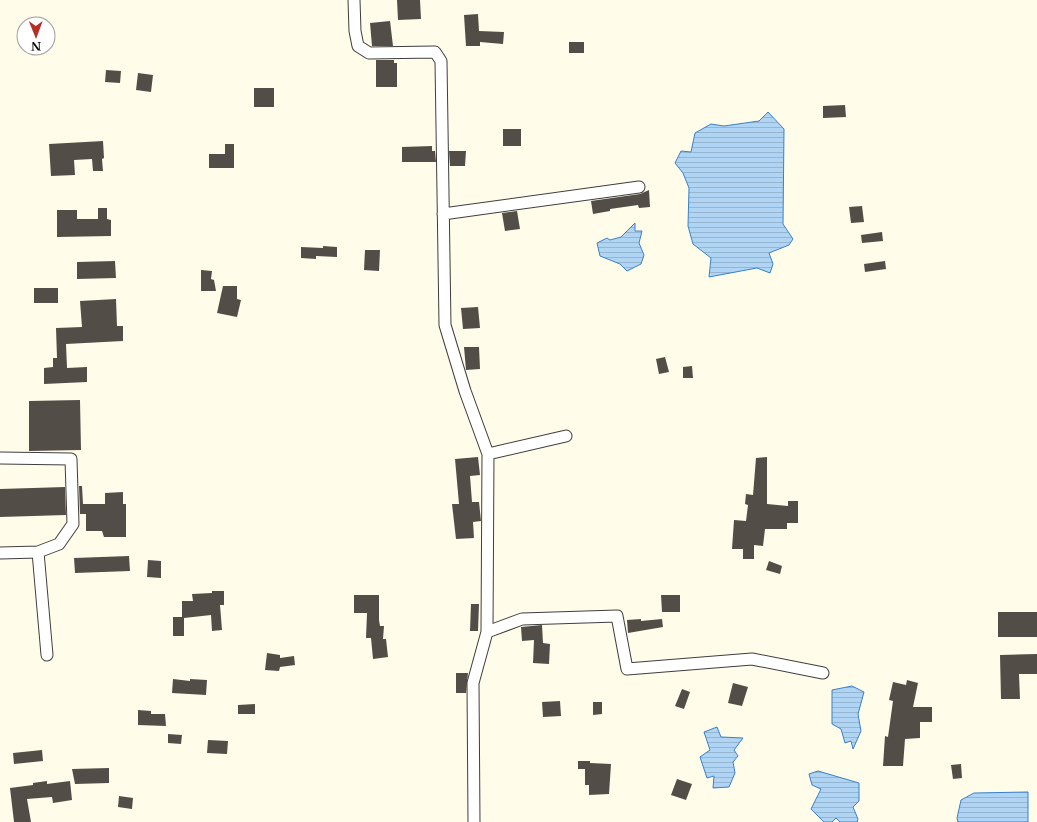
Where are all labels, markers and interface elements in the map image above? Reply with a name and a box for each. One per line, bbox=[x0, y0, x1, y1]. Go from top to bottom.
north arrow bbox=[16, 16, 56, 56]
text: N bbox=[30, 39, 41, 53]

